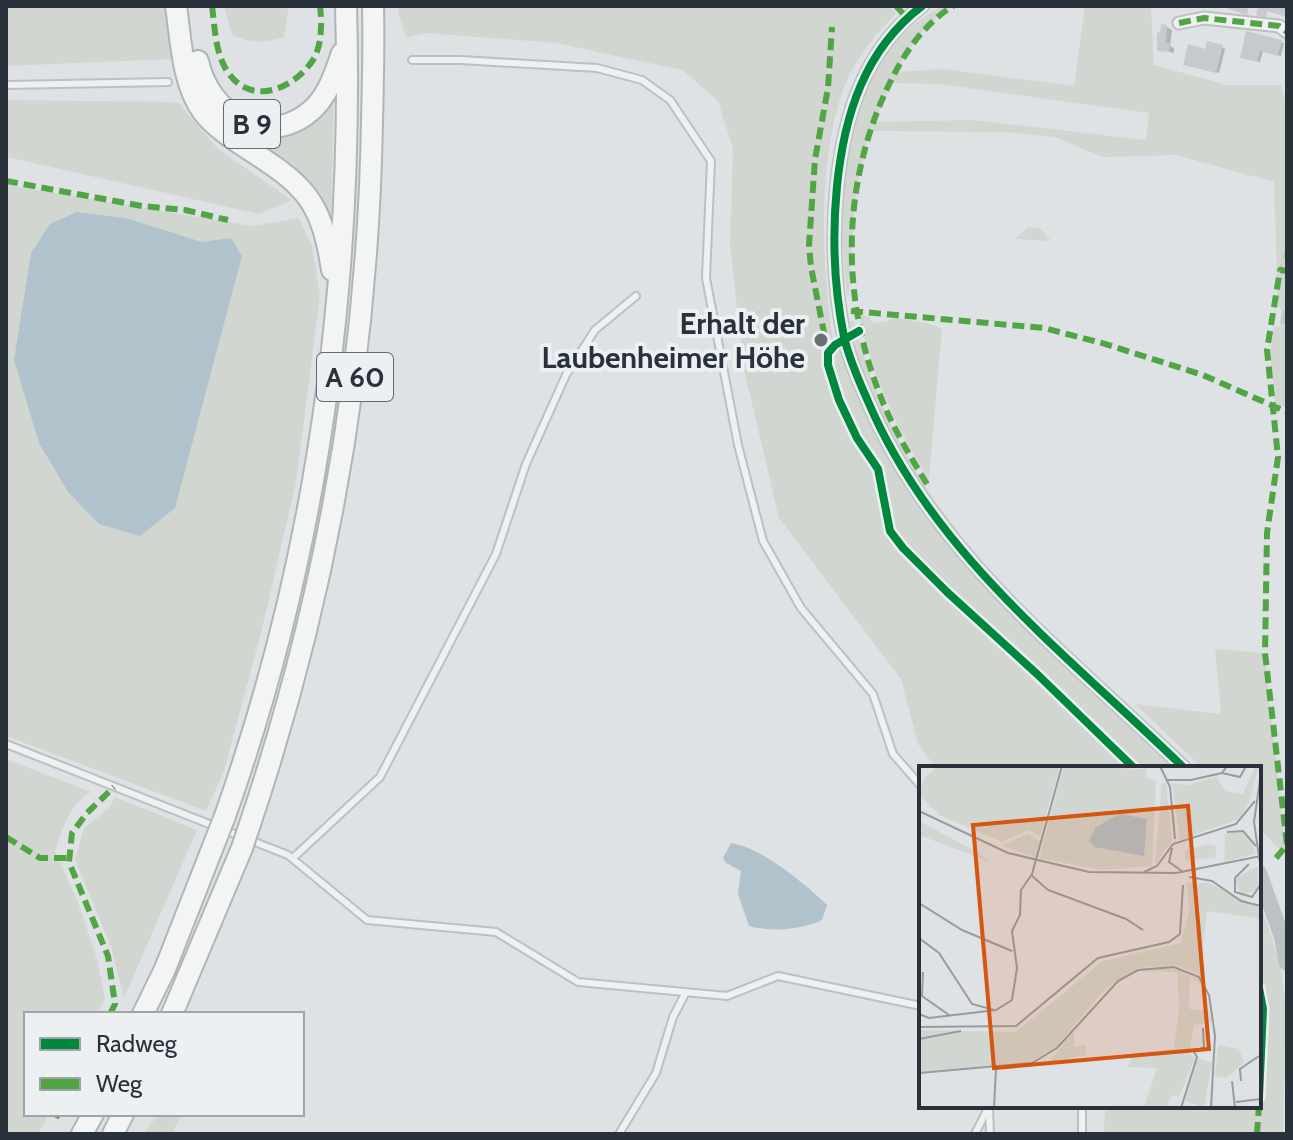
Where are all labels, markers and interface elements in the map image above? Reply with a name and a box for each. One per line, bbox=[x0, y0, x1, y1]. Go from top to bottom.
road number: B 9 bbox=[224, 100, 280, 148]
place label: Erhalt der Laubenheimer Höhe bbox=[542, 305, 805, 376]
marker: Erhalt der Laubenheimer Höhe bbox=[812, 331, 830, 349]
road number: A 60 bbox=[317, 353, 393, 401]
inset map bbox=[919, 766, 1261, 1108]
legend bbox=[24, 1012, 304, 1116]
text: Radweg bbox=[96, 1029, 178, 1058]
text: Weg bbox=[96, 1069, 143, 1098]

